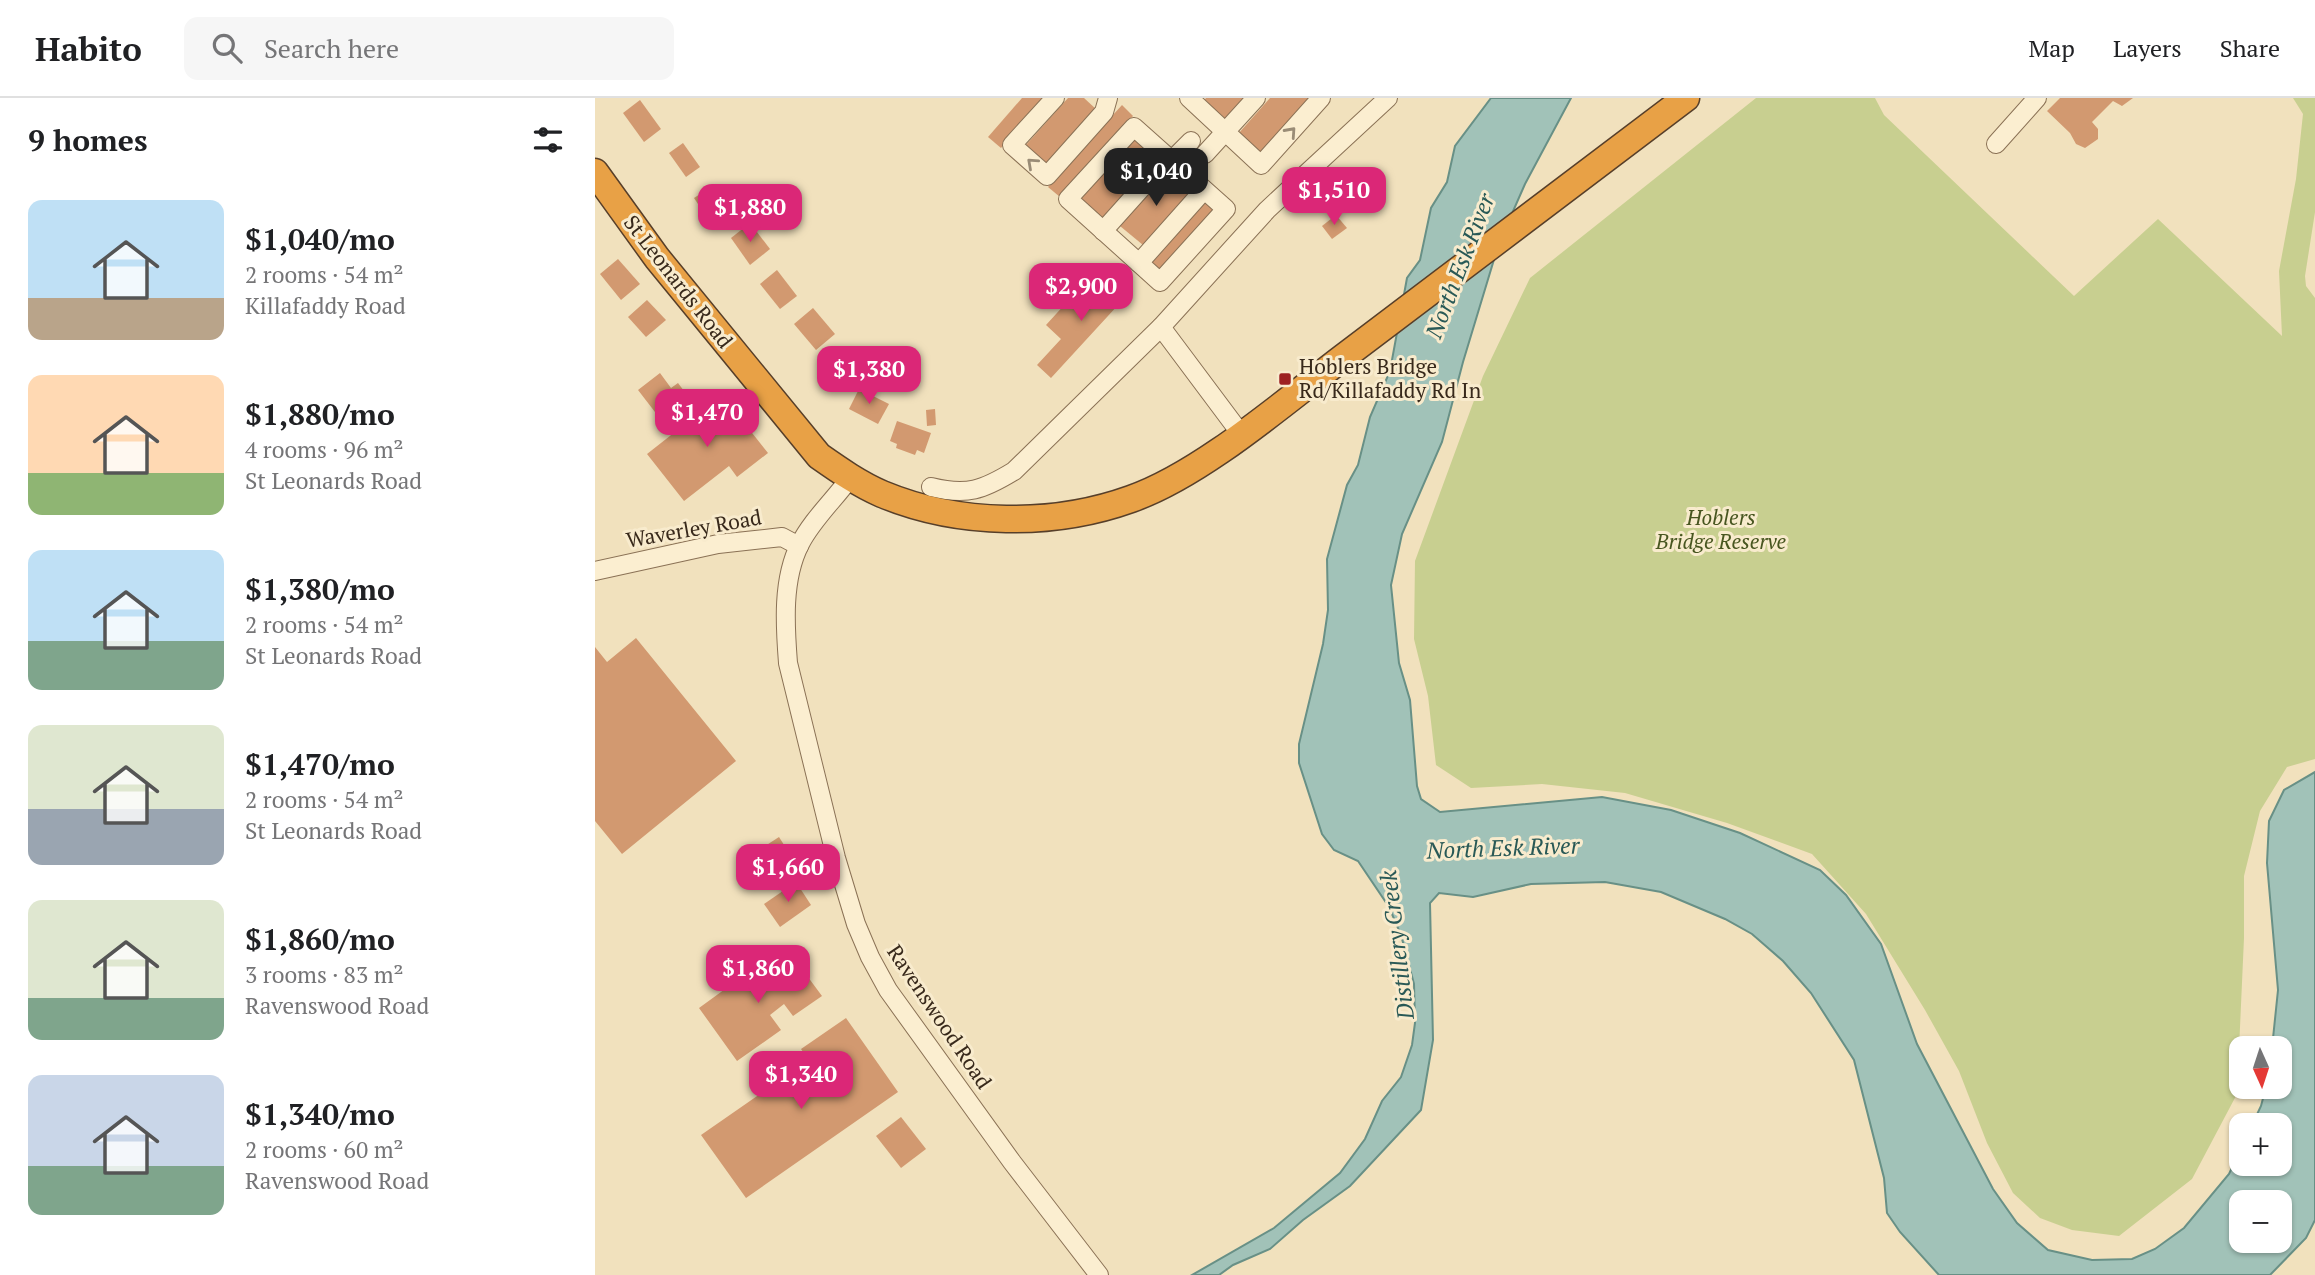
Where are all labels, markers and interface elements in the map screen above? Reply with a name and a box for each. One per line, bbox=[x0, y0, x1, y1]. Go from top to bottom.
search box bbox=[184, 17, 674, 80]
text: Habito bbox=[35, 27, 142, 70]
icon: search bbox=[208, 29, 246, 67]
text: Search here bbox=[264, 31, 399, 65]
text: Map bbox=[2028, 32, 2075, 64]
text: Layers bbox=[2113, 32, 2182, 64]
text: Share bbox=[2220, 32, 2280, 64]
text: 9 homes bbox=[28, 120, 147, 160]
icon: filters bbox=[529, 121, 567, 159]
one-way arrow bbox=[1283, 127, 1295, 140]
pin: $1,040 bbox=[1099, 148, 1213, 208]
text: $1,040 bbox=[1120, 155, 1192, 186]
one-way arrow bbox=[1027, 159, 1040, 171]
pin: $1,510 bbox=[1277, 167, 1391, 227]
text: $1,510 bbox=[1298, 174, 1370, 205]
pin: $1,880 bbox=[693, 184, 807, 244]
water label: North Esk River bbox=[1417, 188, 1502, 344]
text: $1,880 bbox=[714, 191, 786, 222]
street label: St Leonards Road bbox=[618, 209, 740, 354]
text: $1,040/mo bbox=[245, 219, 395, 259]
icon: home bbox=[84, 228, 168, 312]
text: 2 rooms · 54 m² bbox=[245, 259, 404, 290]
pin: $2,900 bbox=[1024, 264, 1138, 323]
text: $2,900 bbox=[1045, 270, 1117, 301]
text: Killafaddy Road bbox=[245, 290, 406, 321]
pin: $1,380 bbox=[812, 346, 926, 406]
place label: Hoblers Bridge Rd/Killafaddy Rd In bbox=[1299, 352, 1482, 404]
text: $1,380 bbox=[833, 353, 905, 384]
marker: Hoblers Bridge Rd/Killafaddy Rd In bbox=[1277, 371, 1293, 387]
pin: $1,470 bbox=[650, 390, 764, 449]
text: $1,880/mo bbox=[245, 394, 395, 434]
text: $1,470 bbox=[671, 396, 743, 427]
icon: home bbox=[84, 403, 168, 487]
text: 4 rooms · 96 m² bbox=[245, 434, 404, 465]
text: St Leonards Road bbox=[245, 465, 422, 496]
street label: Waverley Road bbox=[624, 502, 764, 554]
park label: Hoblers Bridge Reserve bbox=[1655, 503, 1787, 555]
text: $1,380/mo bbox=[245, 569, 395, 609]
icon: home bbox=[84, 578, 168, 662]
text: 2 rooms · 54 m² bbox=[245, 609, 404, 640]
text: St Leonards Road bbox=[245, 640, 422, 671]
text: $1,470/mo bbox=[245, 744, 395, 784]
icon: home bbox=[84, 753, 168, 837]
text: 2 rooms · 54 m² bbox=[245, 784, 404, 815]
text: St Leonards Road bbox=[245, 815, 422, 846]
water label: North Esk River bbox=[1425, 829, 1581, 866]
pin: $1,660 bbox=[731, 844, 845, 904]
text: $1,660 bbox=[752, 851, 824, 882]
water label: Distillery Creek bbox=[1372, 868, 1421, 1023]
text: $1,860/mo bbox=[245, 919, 395, 959]
icon: home bbox=[84, 928, 168, 1012]
street label: Ravenswood Road bbox=[881, 939, 999, 1094]
pin: $1,860 bbox=[701, 946, 815, 1005]
text: $1,860 bbox=[722, 952, 794, 983]
text: 3 rooms · 83 m² bbox=[245, 959, 404, 990]
text: Ravenswood Road bbox=[245, 990, 429, 1021]
north arrow bbox=[2229, 1036, 2293, 1099]
map controls bbox=[2229, 1036, 2292, 1253]
pin: $1,340 bbox=[744, 1052, 858, 1111]
text: $1,340 bbox=[765, 1058, 837, 1089]
text: $1,340/mo bbox=[245, 1094, 395, 1134]
icon: home bbox=[84, 1103, 168, 1187]
button: + bbox=[2229, 1113, 2292, 1176]
text: 2 rooms · 60 m² bbox=[245, 1134, 404, 1165]
text: Ravenswood Road bbox=[245, 1165, 429, 1196]
button: − bbox=[2229, 1190, 2292, 1253]

